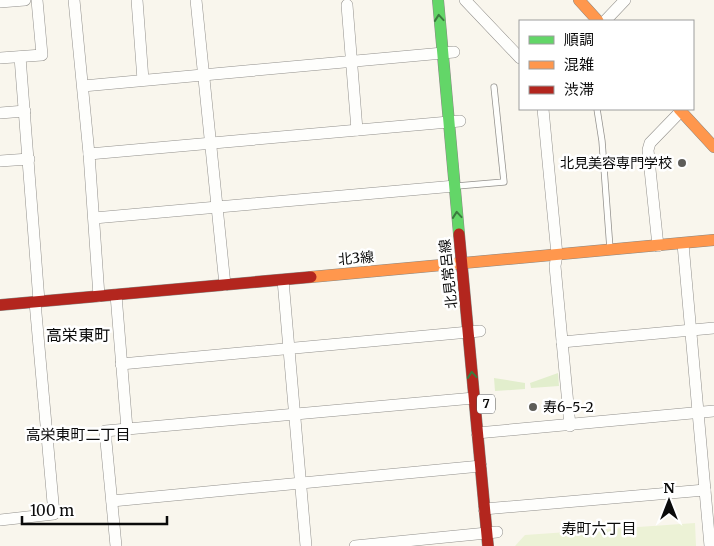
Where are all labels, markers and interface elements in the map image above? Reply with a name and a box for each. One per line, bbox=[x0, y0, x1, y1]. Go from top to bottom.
one-way arrow bbox=[434, 14, 445, 22]
legend bbox=[519, 20, 694, 110]
text: 順調 bbox=[564, 30, 594, 49]
text: 混雑 bbox=[564, 55, 594, 74]
text: 渋滞 bbox=[564, 80, 594, 99]
place label: 北見美容専門学校 bbox=[560, 154, 672, 172]
marker: 北見美容専門学校 bbox=[676, 157, 688, 169]
one-way arrow bbox=[452, 210, 463, 218]
street label: 北見常呂線 bbox=[435, 238, 461, 310]
street label: 北3線 bbox=[337, 247, 375, 269]
district label: 高栄東町 bbox=[46, 325, 110, 345]
one-way arrow bbox=[467, 371, 478, 379]
road number: 7 bbox=[477, 394, 495, 414]
place label: 寿6-5-2 bbox=[543, 398, 594, 416]
marker: 寿6-5-2 bbox=[527, 401, 539, 413]
district label: 高栄東町二丁目 bbox=[25, 425, 131, 444]
north arrow bbox=[644, 476, 694, 526]
text: N bbox=[663, 479, 675, 497]
scale bar bbox=[22, 494, 168, 526]
text: 100 m bbox=[30, 501, 74, 520]
district label: 寿町六丁目 bbox=[561, 519, 637, 538]

